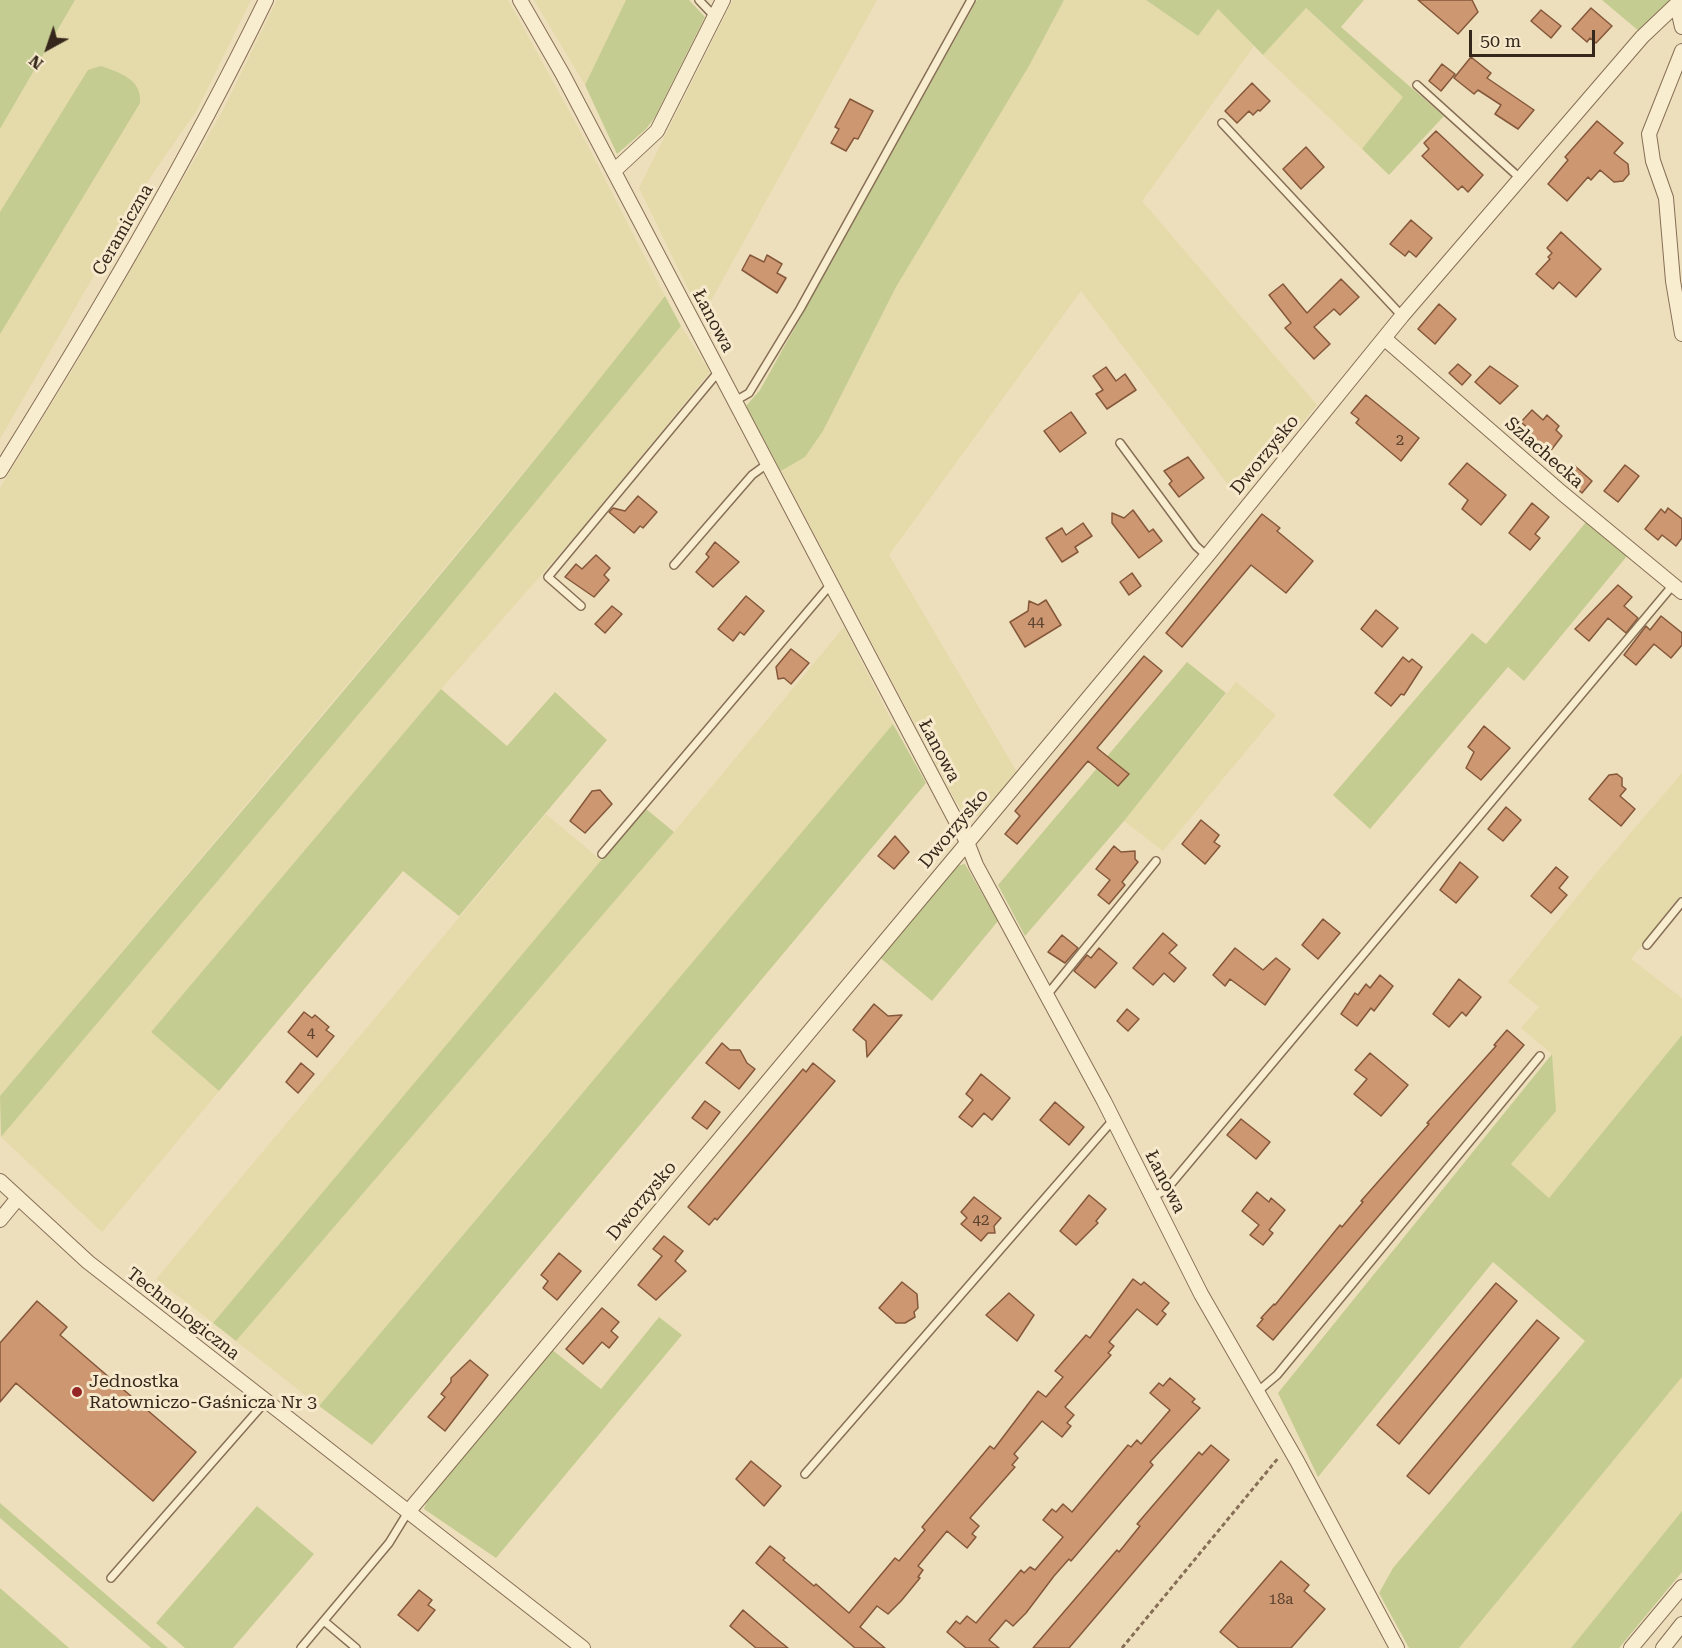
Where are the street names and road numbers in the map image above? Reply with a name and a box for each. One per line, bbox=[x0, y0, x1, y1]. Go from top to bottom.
street label: Ceramiczna bbox=[88, 180, 158, 280]
street label: Łanowa bbox=[688, 286, 738, 356]
street label: Dworzysko bbox=[1226, 411, 1304, 499]
street label: Szlachecka bbox=[1500, 413, 1588, 493]
street label: Łanowa bbox=[914, 716, 964, 786]
street label: Dworzysko bbox=[915, 785, 993, 873]
street label: Łanowa bbox=[1140, 1147, 1190, 1217]
street label: Dworzysko bbox=[603, 1157, 681, 1245]
street label: Technologiczna bbox=[122, 1263, 244, 1365]

